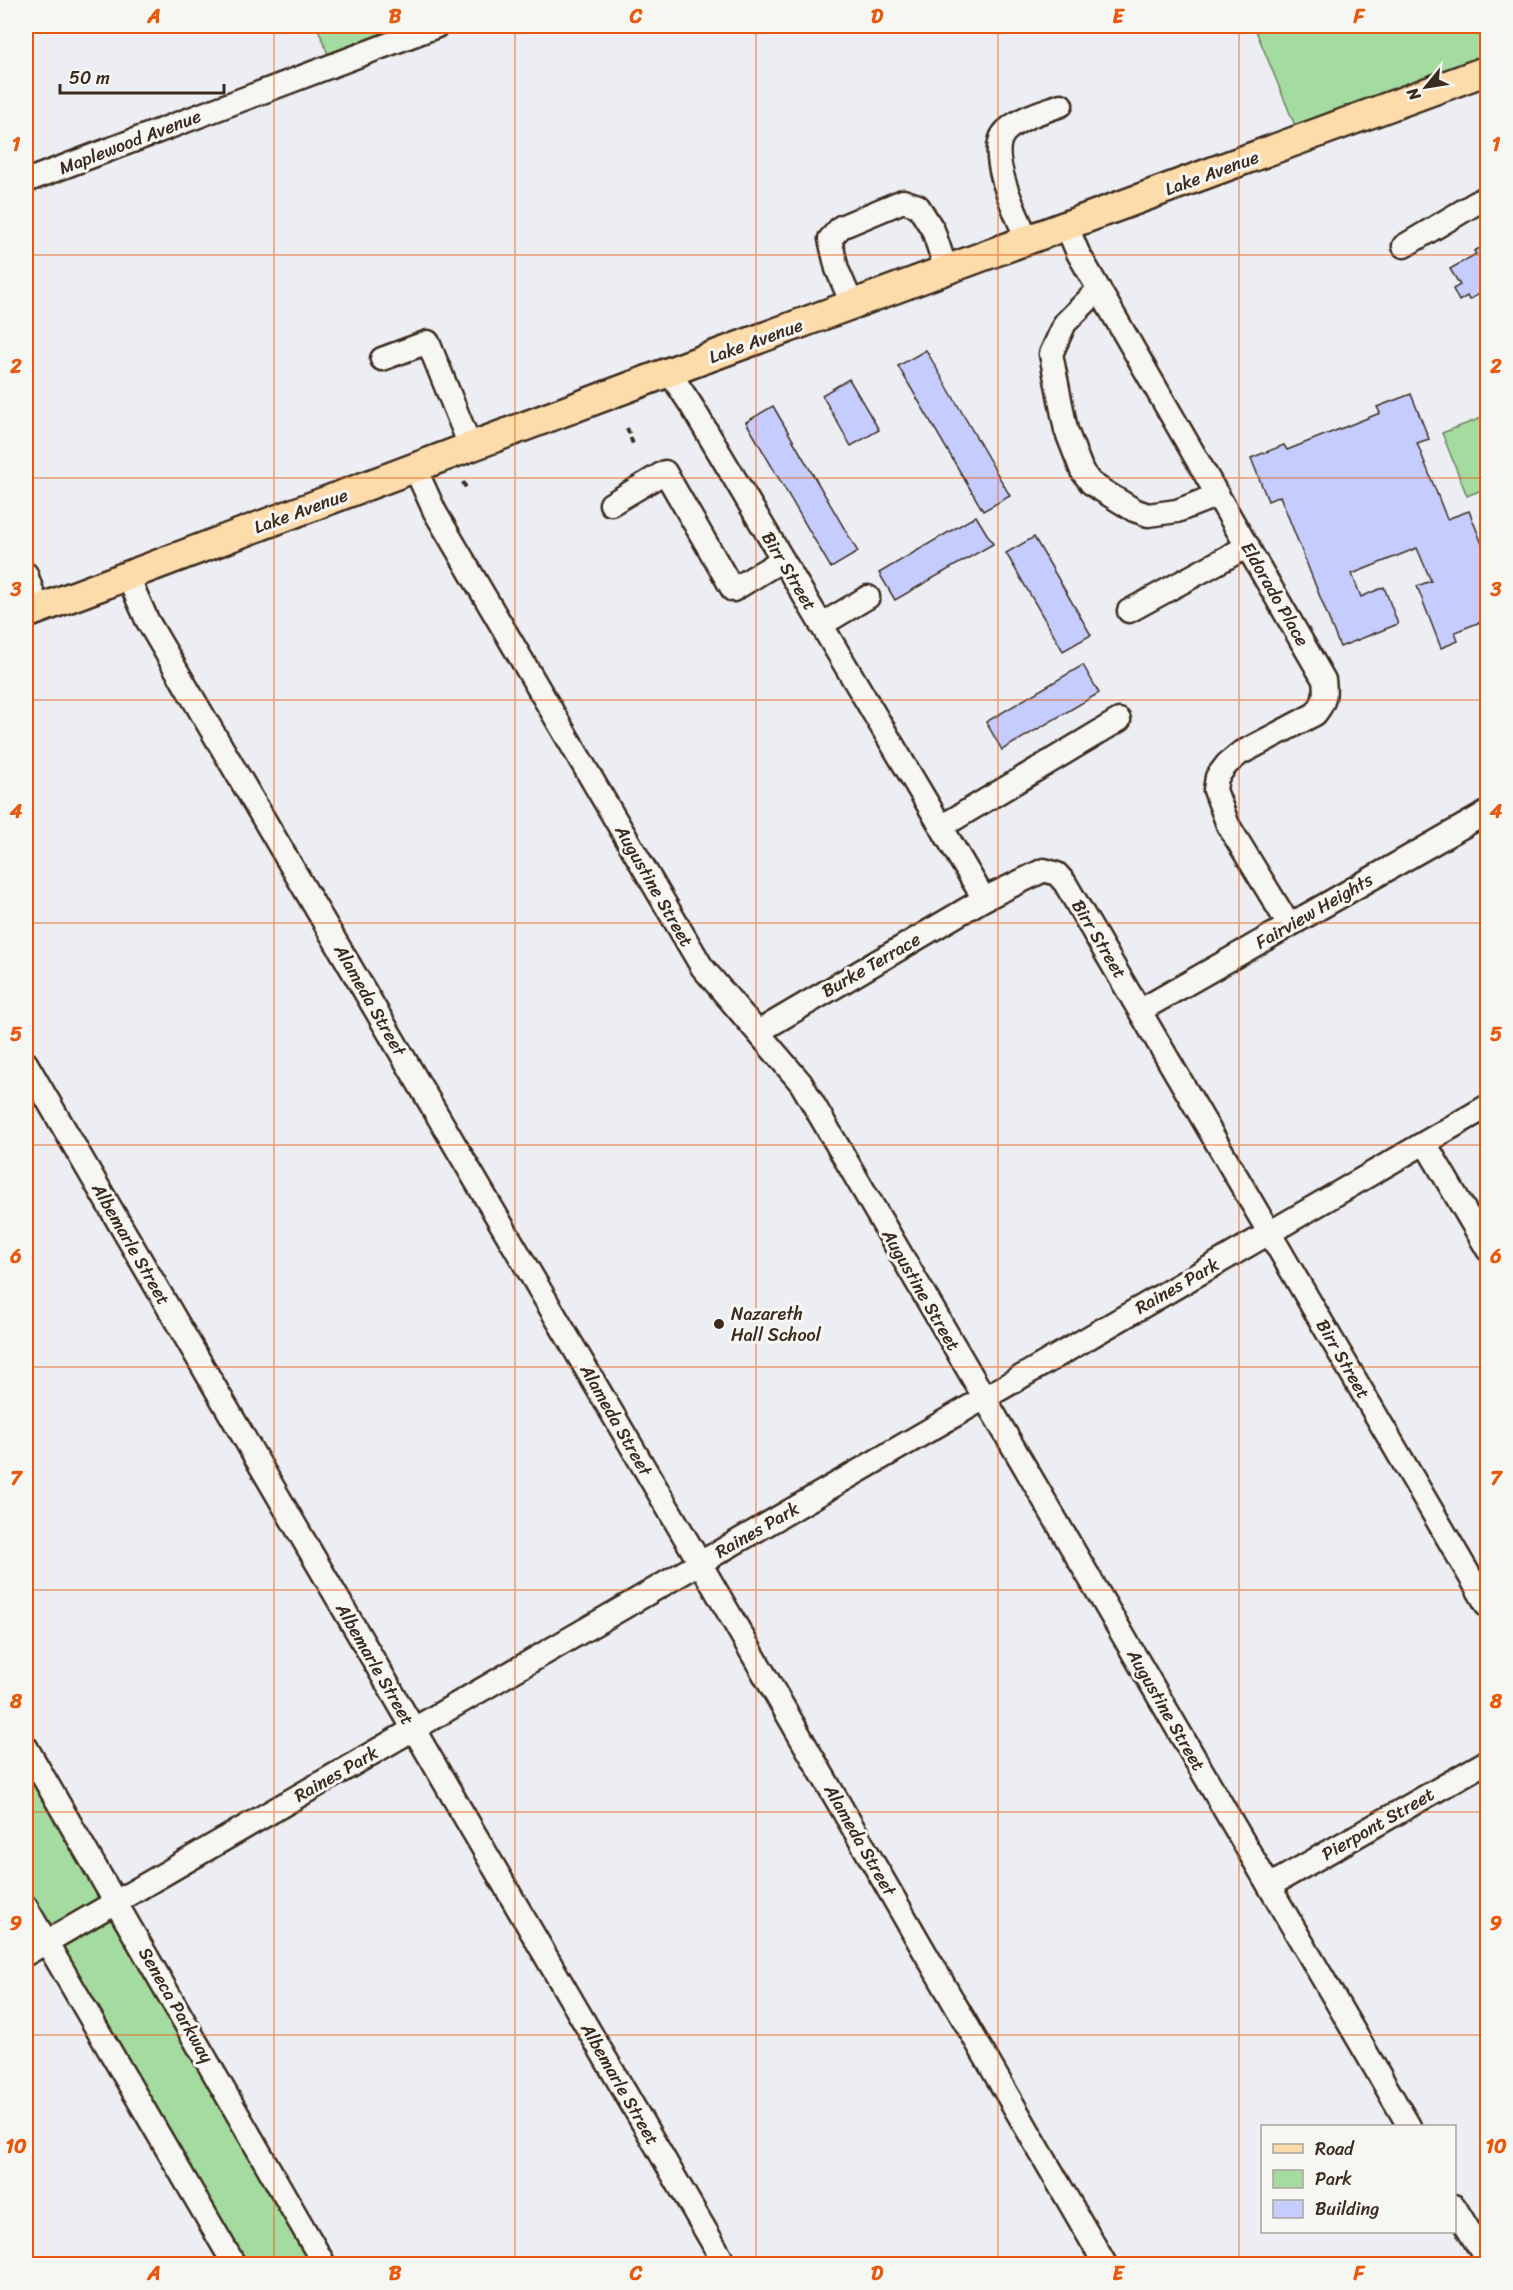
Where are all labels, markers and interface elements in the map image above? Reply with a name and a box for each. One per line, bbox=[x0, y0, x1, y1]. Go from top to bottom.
text: A bbox=[146, 0, 161, 34]
text: B bbox=[389, 0, 402, 34]
text: C bbox=[629, 0, 643, 34]
text: D bbox=[871, 0, 884, 34]
text: E bbox=[1112, 0, 1125, 34]
text: F bbox=[1353, 0, 1366, 34]
scale bar bbox=[60, 57, 224, 95]
north arrow bbox=[1396, 57, 1456, 117]
text: 50 m bbox=[69, 62, 110, 94]
text: N bbox=[1398, 81, 1429, 107]
street label: Maplewood Avenue bbox=[54, 100, 206, 184]
text: 1 bbox=[12, 127, 21, 162]
text: 1 bbox=[1492, 127, 1501, 162]
street label: Lake Avenue bbox=[1160, 141, 1264, 205]
street label: Lake Avenue bbox=[704, 309, 808, 373]
text: 2 bbox=[9, 349, 22, 384]
text: 2 bbox=[1489, 349, 1502, 384]
street label: Lake Avenue bbox=[249, 479, 353, 543]
street label: Birr Street bbox=[753, 525, 825, 617]
street label: Eldorado Place bbox=[1232, 536, 1318, 652]
text: 3 bbox=[10, 572, 22, 607]
text: 3 bbox=[1490, 572, 1502, 607]
text: 4 bbox=[9, 794, 23, 829]
text: 4 bbox=[1489, 794, 1503, 829]
street label: Augustine Street bbox=[605, 818, 702, 953]
street label: Fairview Heights bbox=[1249, 864, 1380, 958]
street label: Birr Street bbox=[1063, 893, 1135, 985]
street label: Burke Terrace bbox=[815, 924, 927, 1006]
street label: Alameda Street bbox=[325, 937, 415, 1063]
text: 5 bbox=[10, 1017, 22, 1052]
text: 5 bbox=[1490, 1017, 1502, 1052]
street label: Albemarle Street bbox=[82, 1176, 179, 1311]
street label: Augustine Street bbox=[872, 1222, 969, 1357]
text: 6 bbox=[9, 1239, 22, 1274]
text: 6 bbox=[1489, 1239, 1502, 1274]
street label: Raines Park bbox=[1129, 1249, 1226, 1323]
place label: Nazareth Hall School bbox=[731, 1298, 822, 1351]
street label: Birr Street bbox=[1307, 1313, 1379, 1405]
marker: Nazareth Hall School bbox=[712, 1317, 726, 1331]
street label: Alameda Street bbox=[571, 1357, 661, 1483]
text: 7 bbox=[10, 1461, 23, 1496]
text: 7 bbox=[1490, 1461, 1503, 1496]
street label: Raines Park bbox=[709, 1493, 806, 1567]
street label: Albemarle Street bbox=[326, 1596, 423, 1731]
street label: Augustine Street bbox=[1117, 1642, 1214, 1777]
text: 8 bbox=[9, 1684, 23, 1719]
text: 8 bbox=[1489, 1684, 1503, 1719]
street label: Raines Park bbox=[288, 1737, 385, 1811]
street label: Alameda Street bbox=[815, 1777, 905, 1903]
street label: Pierpont Street bbox=[1315, 1779, 1441, 1869]
text: 9 bbox=[10, 1906, 22, 1941]
text: 9 bbox=[1490, 1906, 1502, 1941]
street label: Seneca Parkway bbox=[130, 1941, 223, 2070]
street label: Albemarle Street bbox=[571, 2016, 668, 2151]
legend bbox=[1261, 2125, 1456, 2233]
text: 10 bbox=[5, 2129, 27, 2164]
text: 10 bbox=[1485, 2129, 1507, 2164]
text: Road bbox=[1315, 2133, 1355, 2165]
text: Park bbox=[1315, 2163, 1352, 2195]
text: Building bbox=[1315, 2193, 1379, 2225]
text: A bbox=[146, 2256, 161, 2290]
text: B bbox=[389, 2256, 402, 2290]
text: C bbox=[629, 2256, 643, 2290]
text: D bbox=[871, 2256, 884, 2290]
text: E bbox=[1112, 2256, 1125, 2290]
text: F bbox=[1353, 2256, 1366, 2290]

